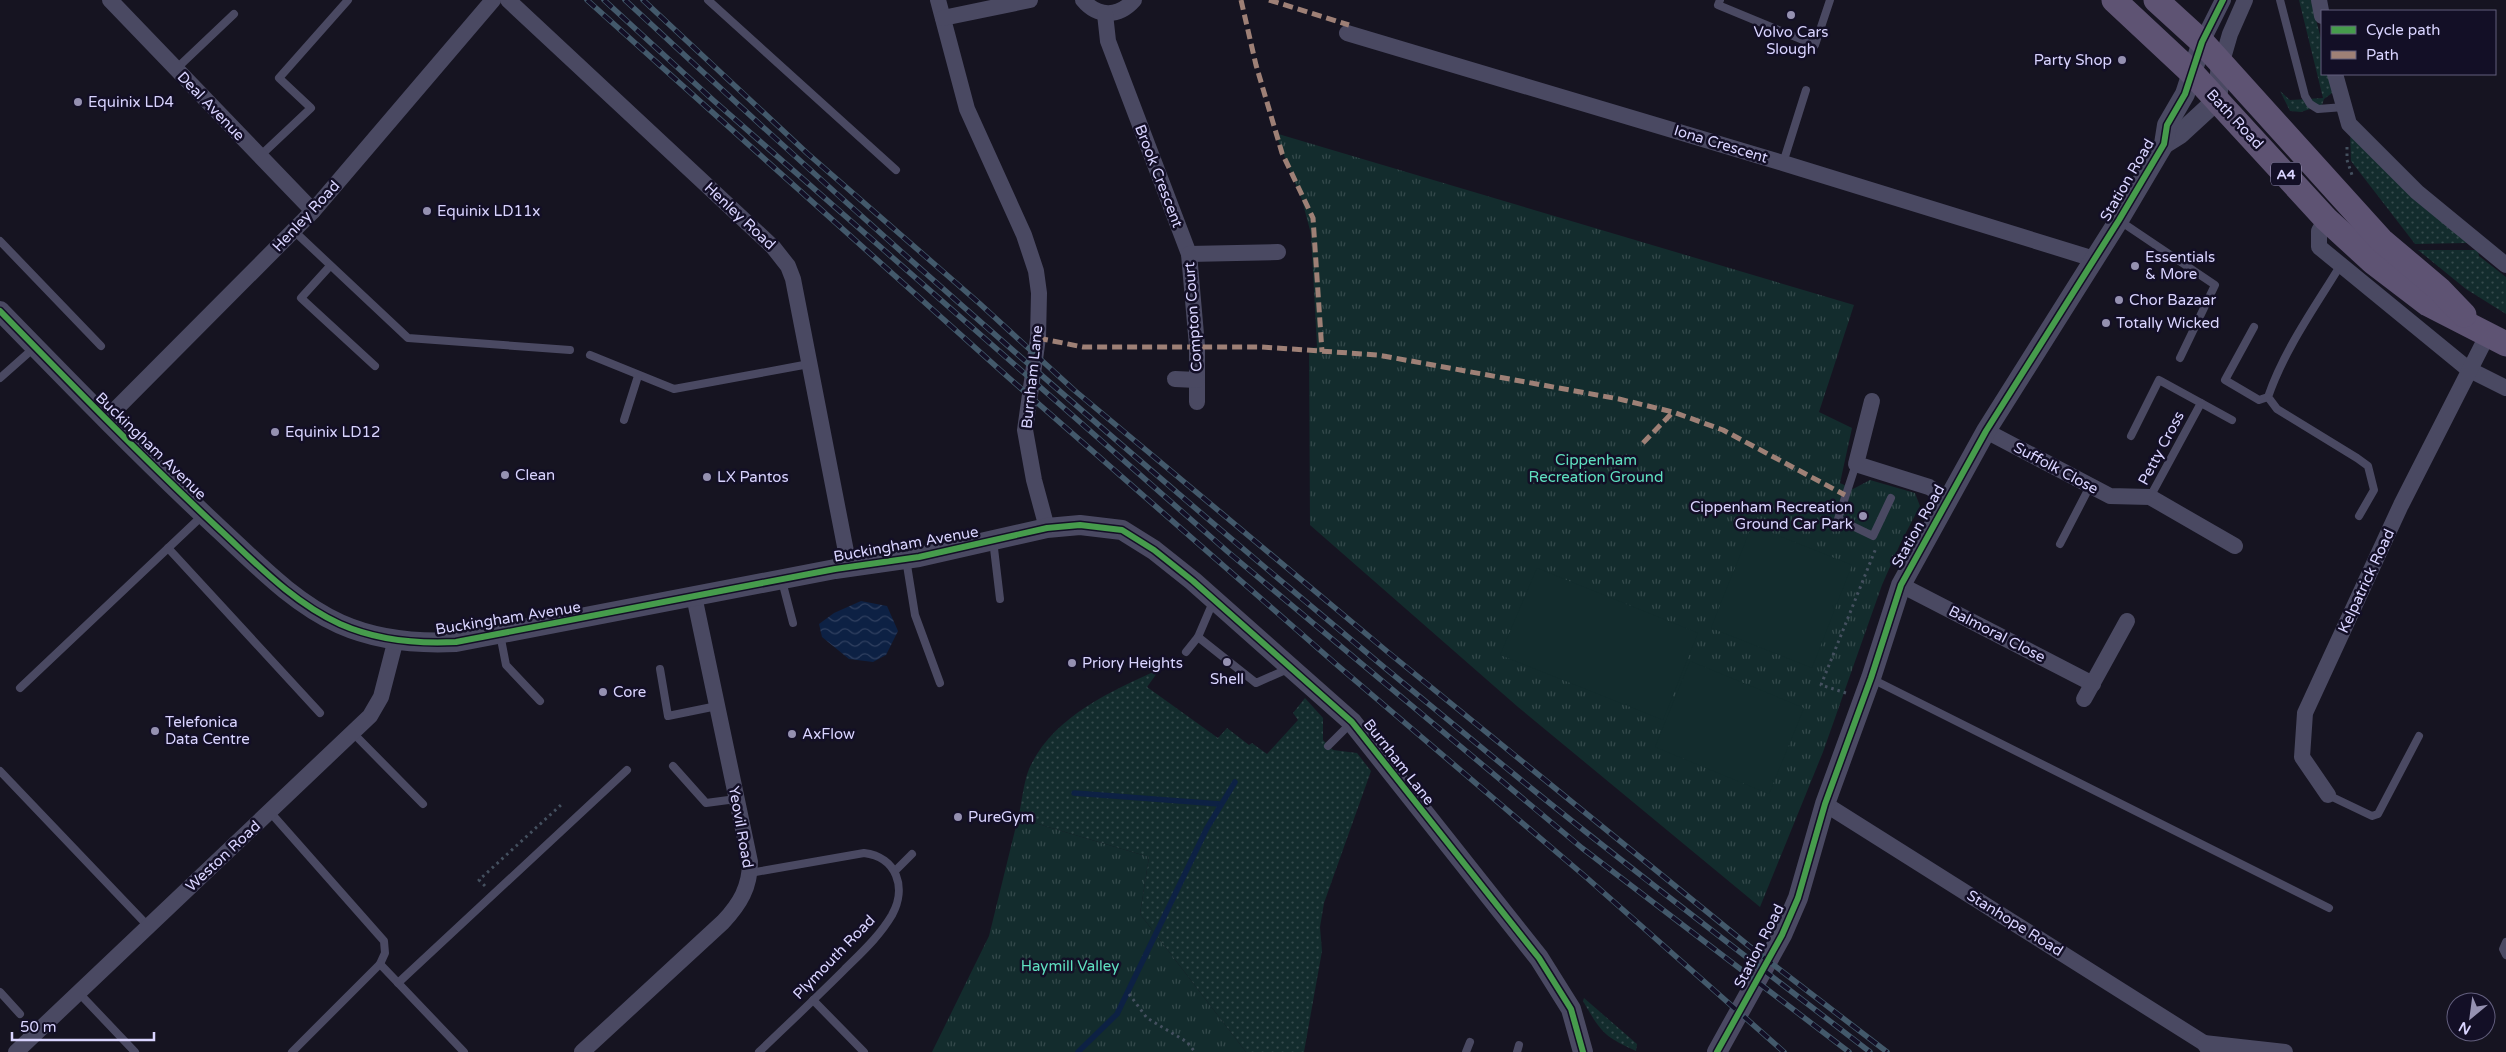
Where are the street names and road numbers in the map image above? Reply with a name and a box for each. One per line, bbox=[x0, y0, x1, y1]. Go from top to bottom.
street label: Deal Avenue bbox=[174, 68, 248, 144]
street label: Bath Road bbox=[2203, 85, 2267, 153]
street label: Iona Crescent bbox=[1672, 121, 1770, 167]
street label: Brook Crescent bbox=[1131, 122, 1187, 230]
street label: Station Road bbox=[2096, 136, 2158, 224]
road number: A4 bbox=[2271, 162, 2301, 185]
street label: Henley Road bbox=[269, 177, 343, 255]
street label: Henley Road bbox=[701, 179, 779, 253]
street label: Compton Court bbox=[1180, 261, 1206, 373]
street label: Burnham Lane bbox=[1018, 324, 1046, 430]
street label: Buckingham Avenue bbox=[92, 389, 210, 503]
street label: Petty Cross bbox=[2134, 408, 2188, 488]
street label: Suffolk Close bbox=[2011, 438, 2101, 498]
street label: Station Road bbox=[1888, 481, 1948, 571]
street label: Buckingham Avenue bbox=[832, 522, 980, 566]
street label: Kelpatrick Road bbox=[2334, 526, 2398, 636]
street label: Buckingham Avenue bbox=[434, 598, 582, 638]
street label: Balmoral Close bbox=[1946, 602, 2048, 666]
street label: Burnham Lane bbox=[1360, 715, 1438, 809]
street label: Yeovil Road bbox=[725, 785, 757, 869]
street label: Weston Road bbox=[182, 817, 264, 895]
street label: Stanhope Road bbox=[1964, 886, 2066, 960]
street label: Station Road bbox=[1730, 901, 1788, 991]
street label: Plymouth Road bbox=[789, 911, 879, 1003]

